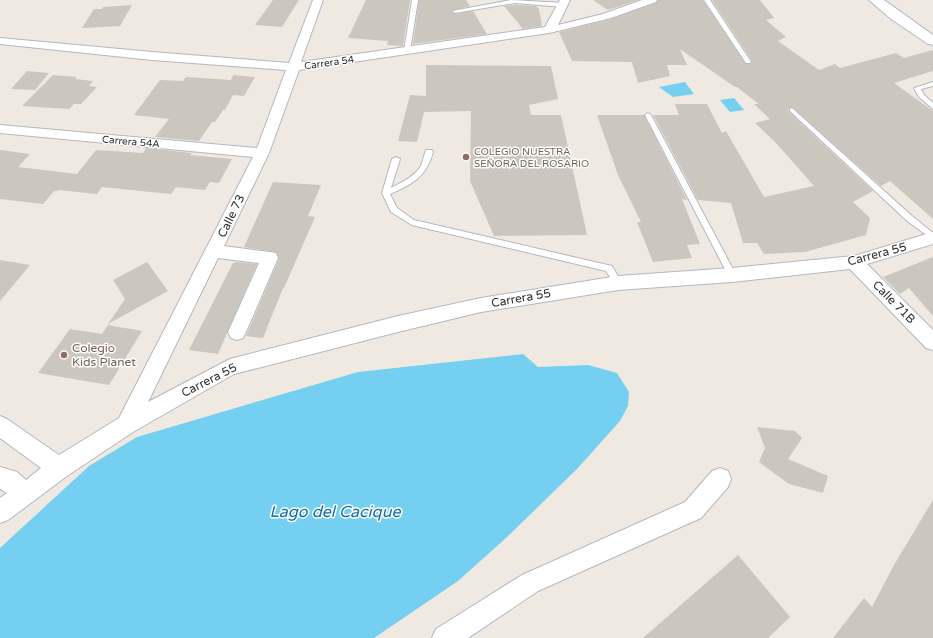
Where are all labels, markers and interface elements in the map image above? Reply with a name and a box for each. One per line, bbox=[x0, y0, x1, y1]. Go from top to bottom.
street label: Carrera 54 bbox=[303, 54, 355, 72]
street label: Carrera 54A bbox=[102, 133, 160, 150]
place label: COLEGIO NUESTRA SEÑORA DEL ROSARIO bbox=[474, 146, 589, 170]
marker: COLEGIO NUESTRA SEÑORA DEL ROSARIO bbox=[461, 152, 471, 162]
street label: Calle 73 bbox=[215, 192, 247, 240]
street label: Carrera 55 bbox=[846, 239, 908, 269]
street label: Calle 71B bbox=[870, 278, 918, 326]
street label: Carrera 55 bbox=[490, 286, 552, 310]
place label: Colegio Kids Planet bbox=[72, 341, 136, 369]
marker: Colegio Kids Planet bbox=[59, 350, 69, 360]
street label: Carrera 55 bbox=[179, 360, 239, 400]
water label: Lago del Cacique bbox=[269, 502, 401, 522]

